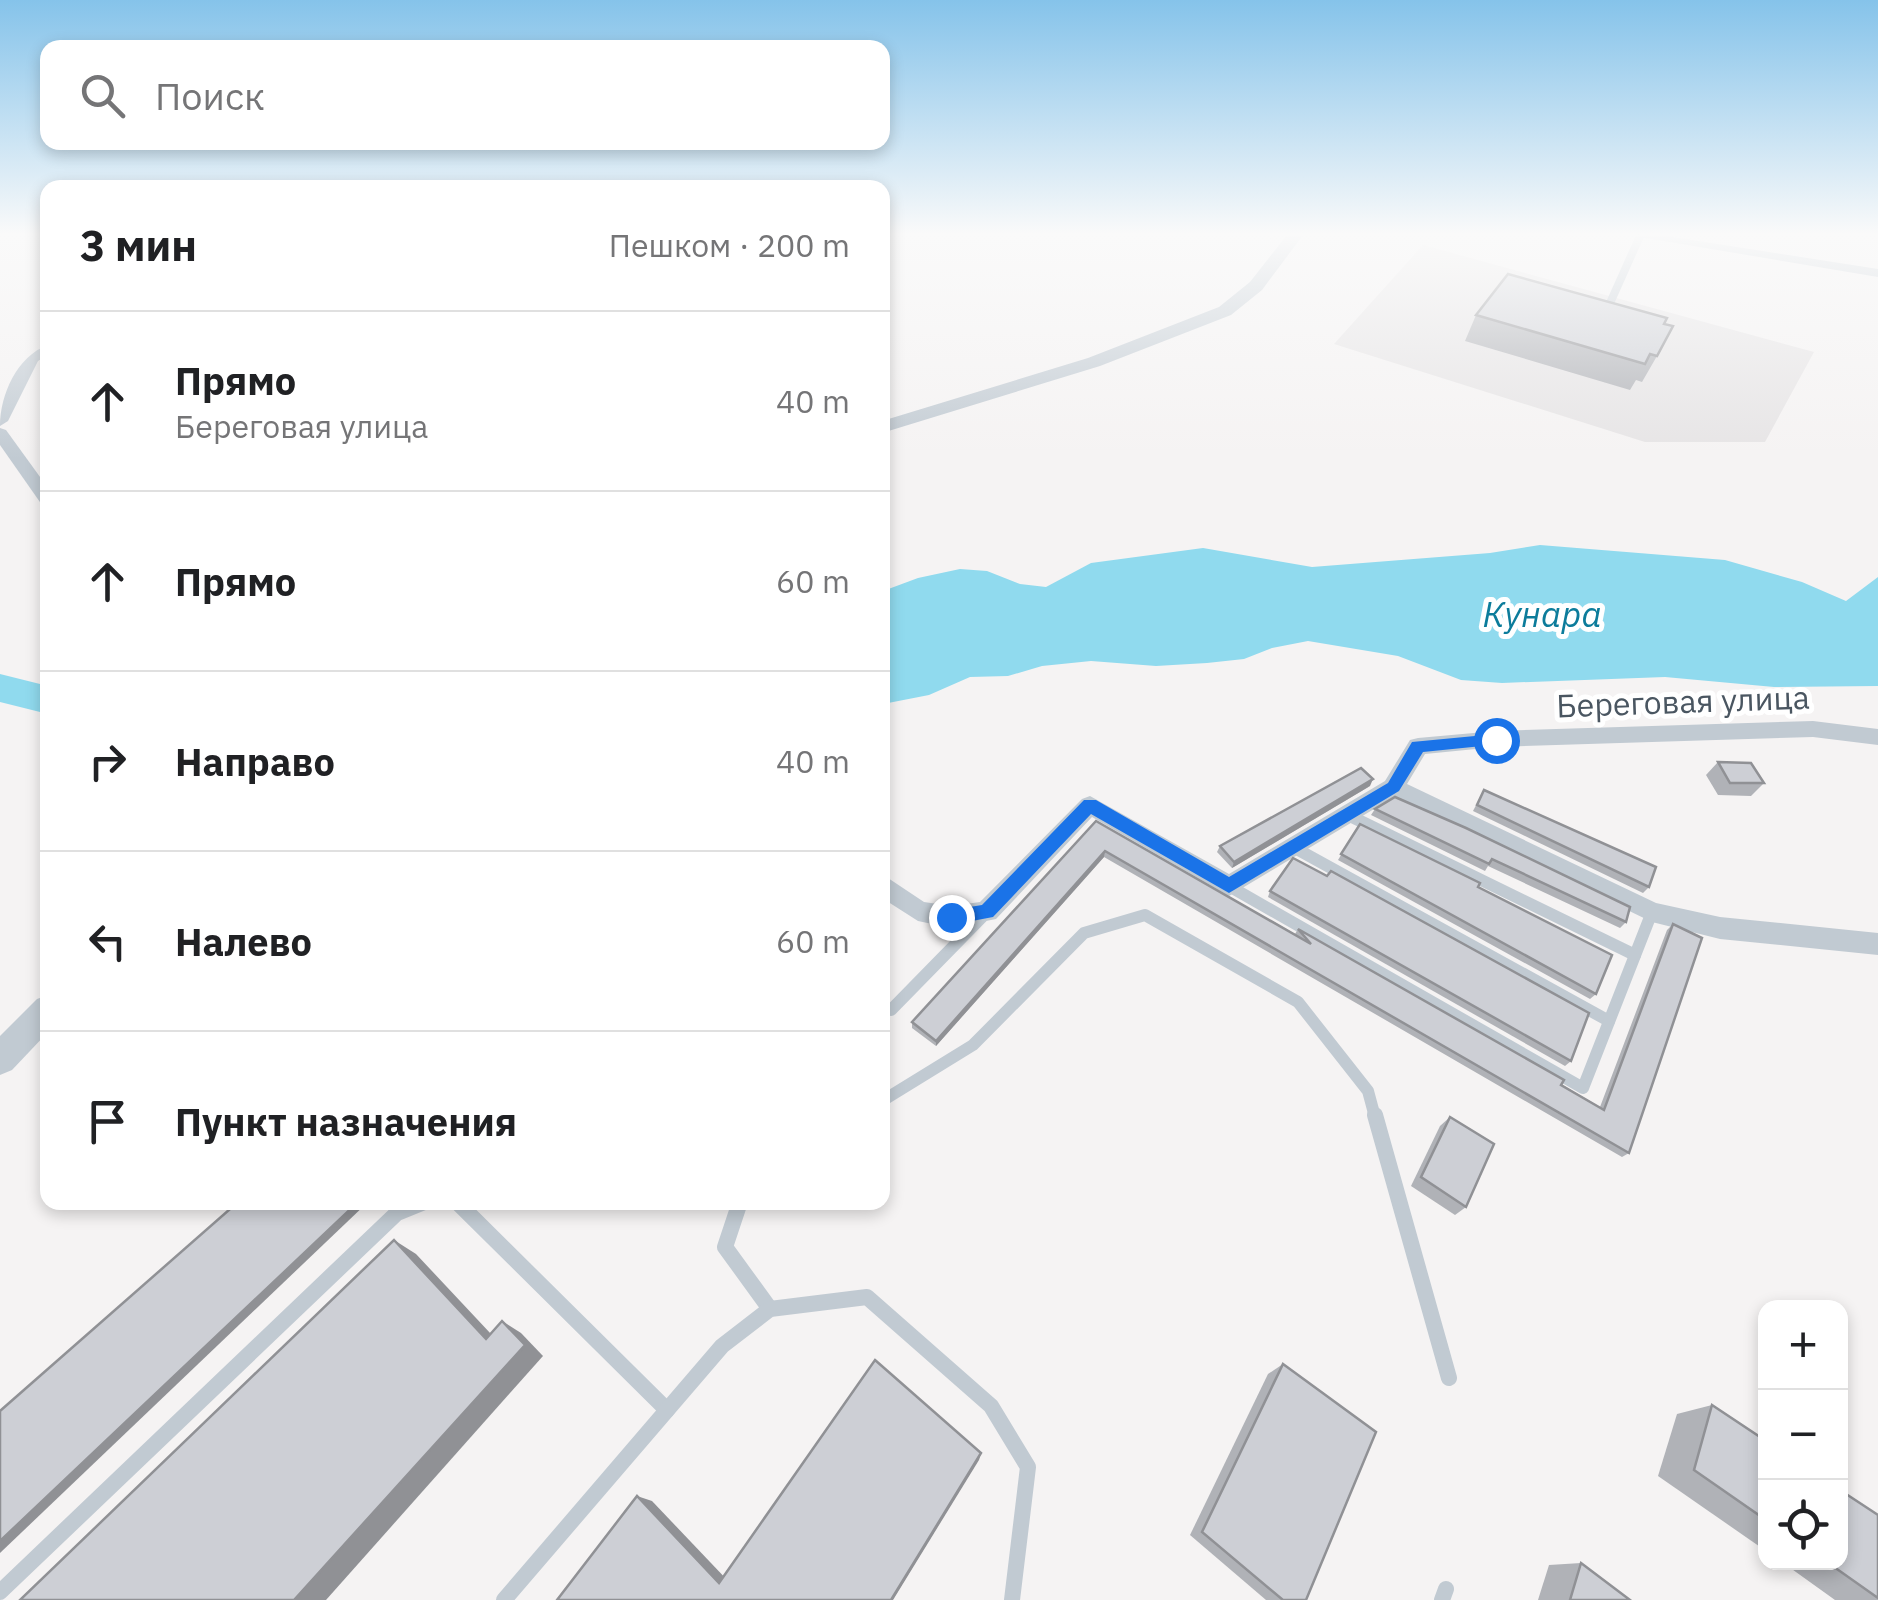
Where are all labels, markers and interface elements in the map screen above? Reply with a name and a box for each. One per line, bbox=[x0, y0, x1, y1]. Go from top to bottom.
search box bbox=[40, 40, 890, 150]
icon: search bbox=[75, 68, 130, 123]
text: Поиск bbox=[155, 71, 265, 120]
text: 3 мин bbox=[80, 218, 197, 273]
text: Пешком · 200 m bbox=[609, 224, 850, 266]
text: Прямо bbox=[175, 356, 296, 405]
icon: ahead bbox=[80, 374, 135, 429]
text: 40 m bbox=[776, 380, 850, 422]
text: Береговая улица bbox=[175, 405, 428, 447]
icon: ahead bbox=[80, 554, 135, 609]
text: Прямо bbox=[175, 557, 296, 606]
text: 60 m bbox=[776, 560, 850, 602]
water label: Кунара bbox=[1482, 591, 1602, 637]
street label: Береговая улица bbox=[1556, 676, 1810, 726]
route start bbox=[1474, 718, 1520, 764]
icon: right bbox=[80, 734, 135, 789]
text: Направо bbox=[175, 737, 335, 786]
text: 40 m bbox=[776, 740, 850, 782]
route end bbox=[929, 895, 975, 941]
icon: left bbox=[80, 914, 135, 969]
text: Налево bbox=[175, 917, 312, 966]
text: 60 m bbox=[776, 920, 850, 962]
icon: arrive bbox=[80, 1094, 135, 1149]
text: Пункт назначения bbox=[175, 1097, 517, 1146]
map controls bbox=[1758, 1300, 1848, 1570]
button: + bbox=[1758, 1300, 1848, 1390]
button: − bbox=[1758, 1390, 1848, 1480]
button: locate bbox=[1758, 1480, 1848, 1570]

